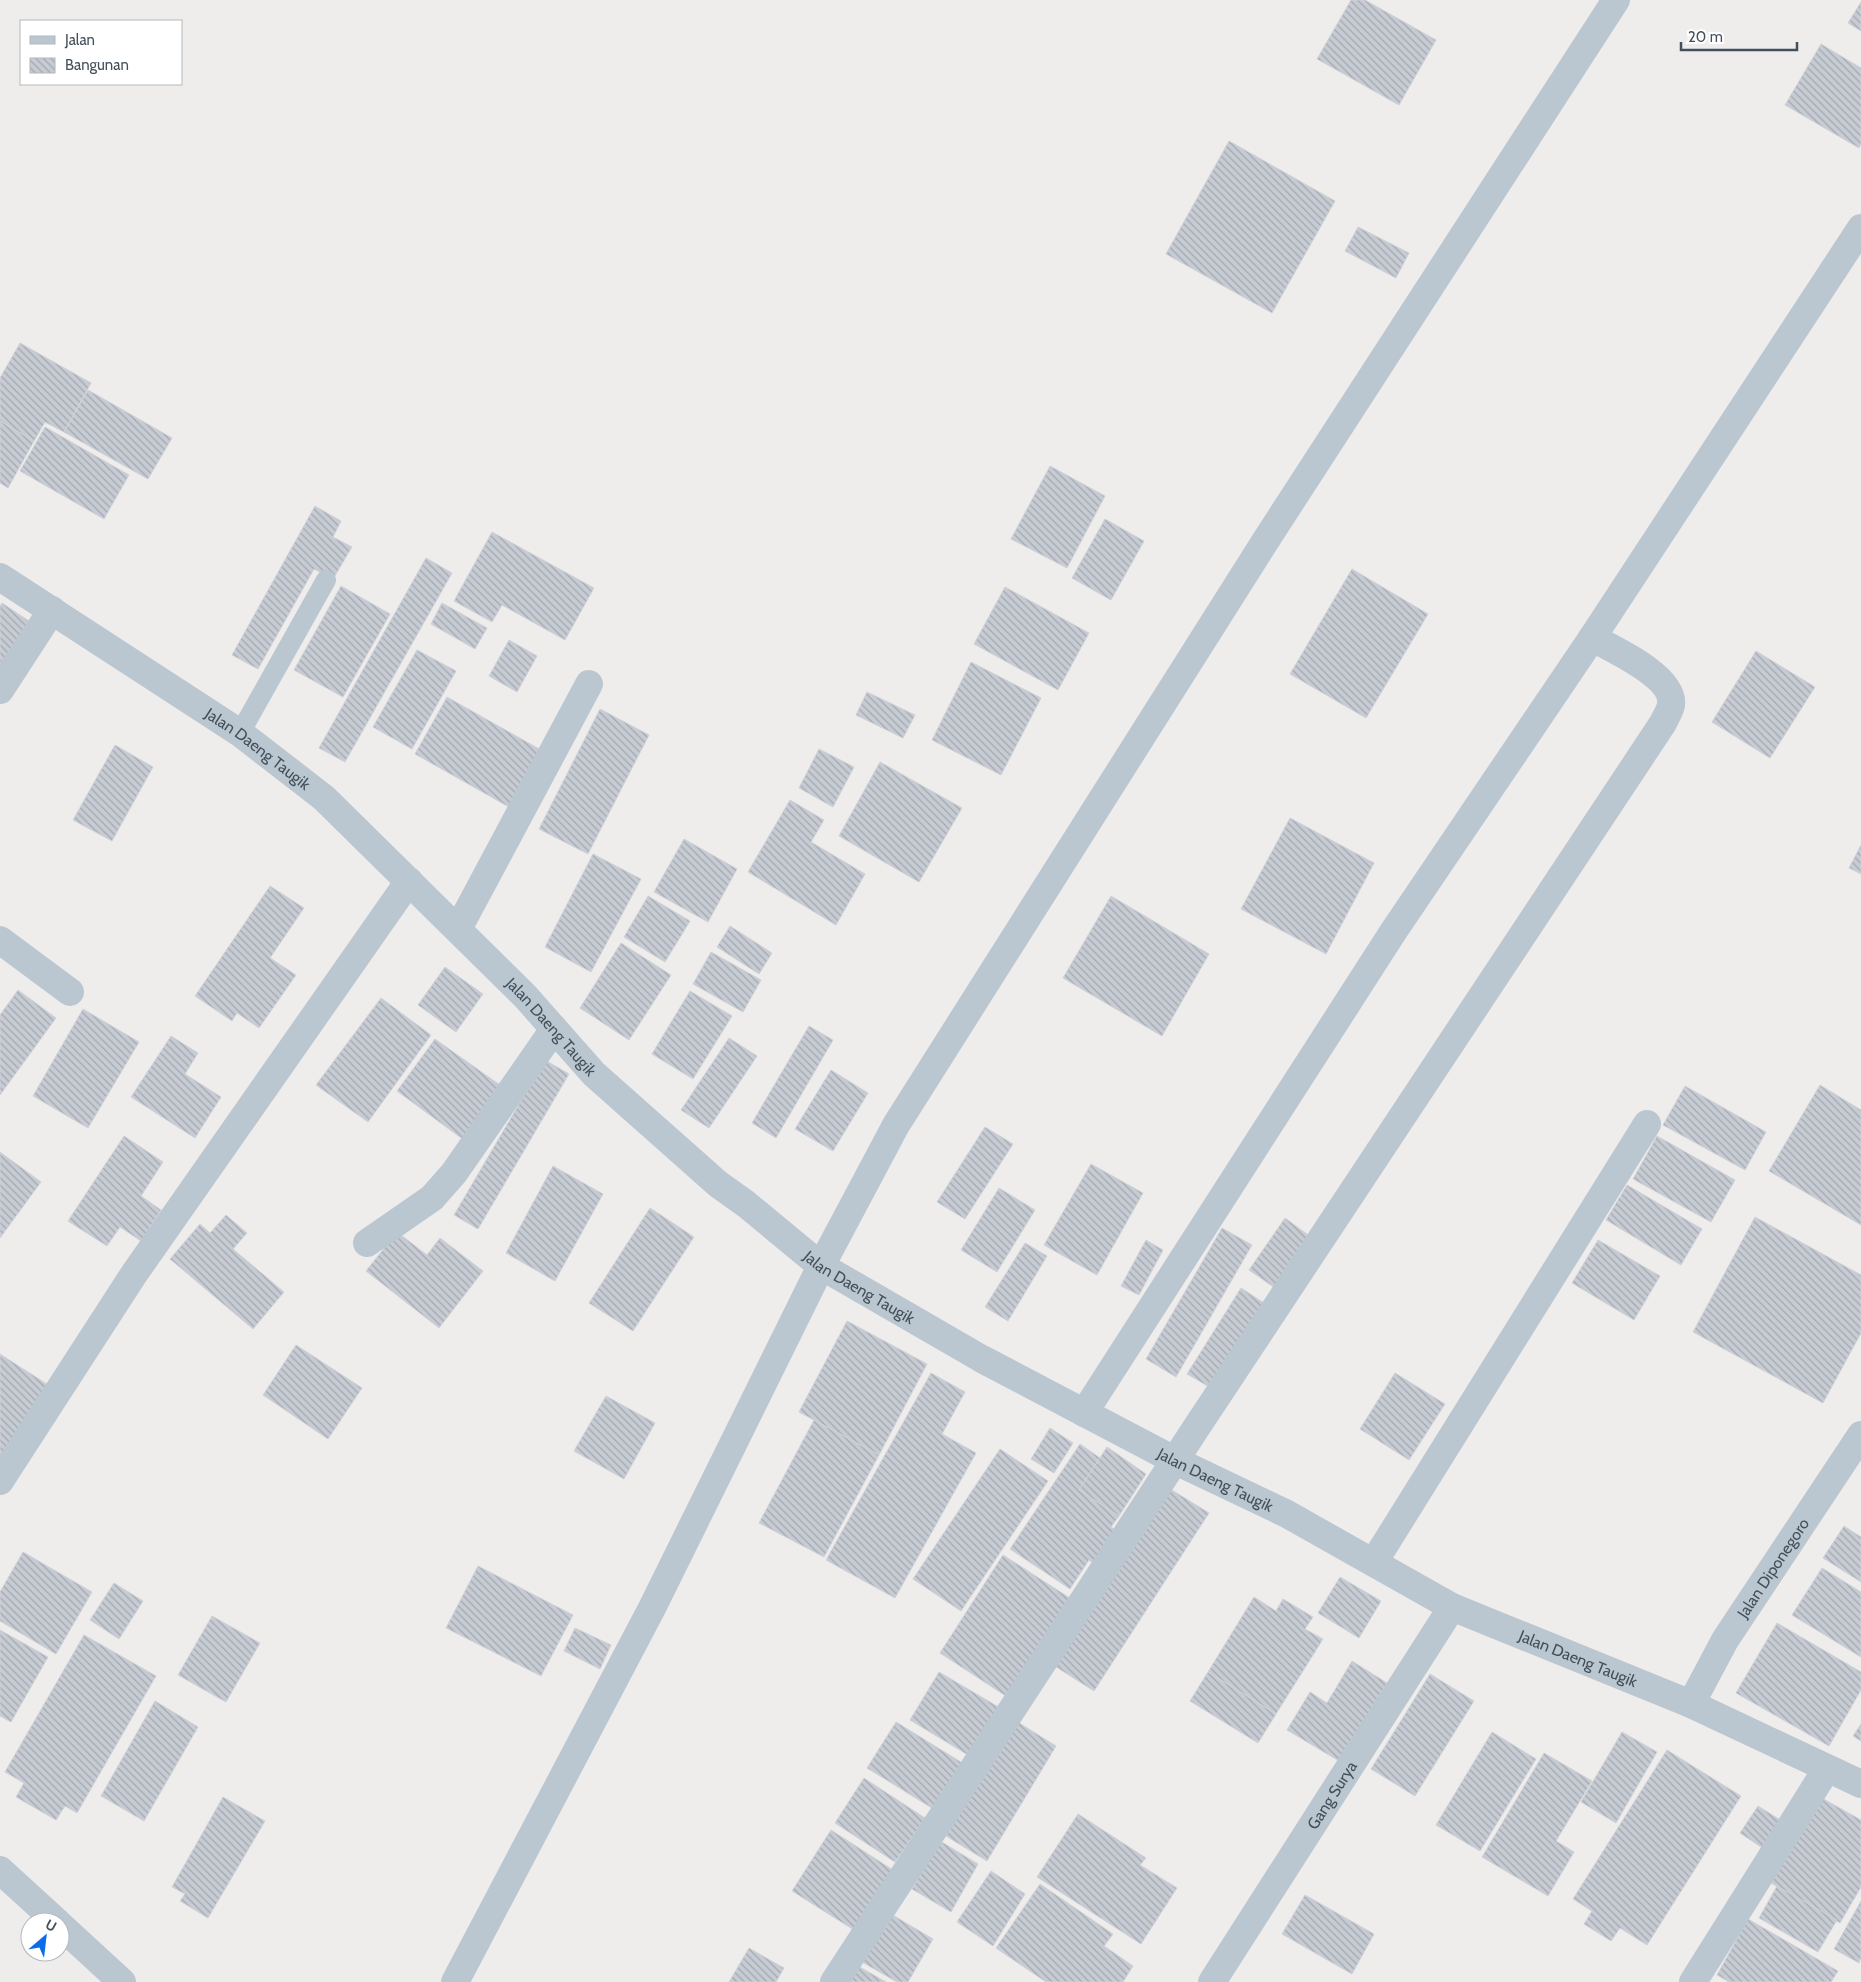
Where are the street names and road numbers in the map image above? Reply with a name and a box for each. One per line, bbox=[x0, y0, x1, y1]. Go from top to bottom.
street label: Jalan Daeng Taugik bbox=[201, 703, 315, 794]
street label: Jalan Daeng Taugik bbox=[501, 973, 601, 1080]
street label: Jalan Daeng Taugik bbox=[799, 1246, 919, 1328]
street label: Jalan Daeng Taugik bbox=[1154, 1443, 1277, 1516]
street label: Jalan Diponegoro bbox=[1732, 1514, 1813, 1622]
street label: Jalan Daeng Taugik bbox=[1515, 1625, 1641, 1691]
street label: Gang Surya bbox=[1303, 1757, 1361, 1833]

